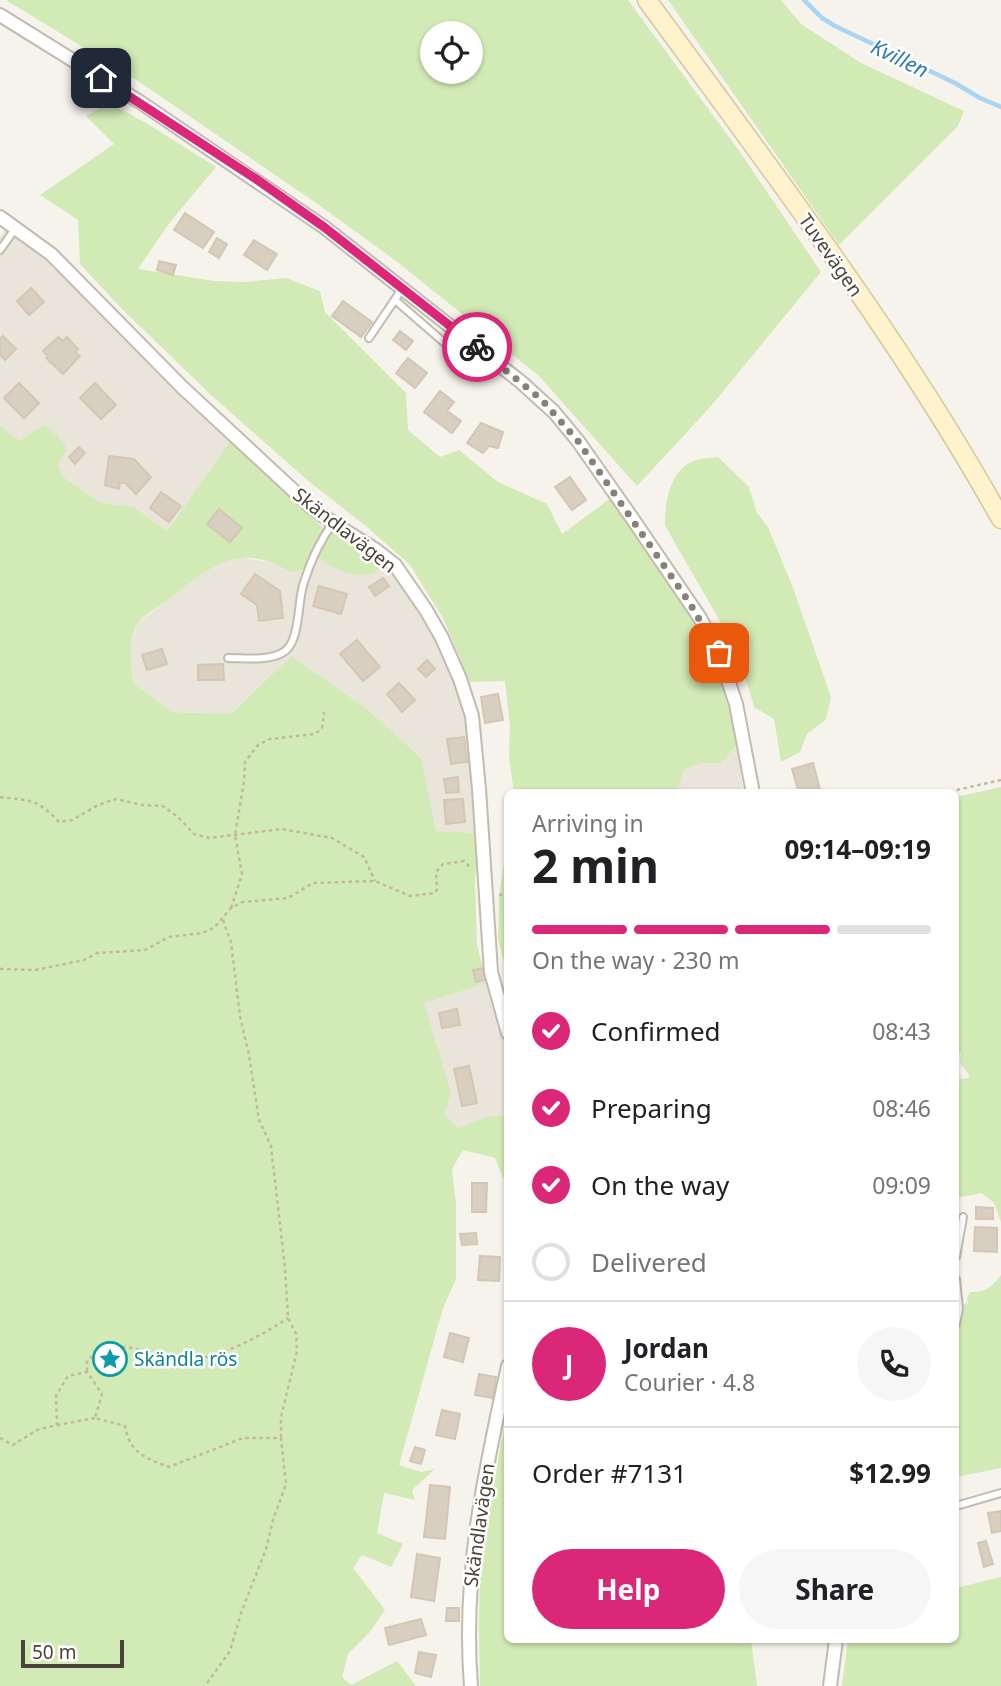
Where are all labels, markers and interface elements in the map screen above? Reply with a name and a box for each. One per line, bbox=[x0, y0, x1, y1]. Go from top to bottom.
map controls bbox=[420, 21, 483, 84]
button: locate bbox=[420, 21, 483, 84]
water label: Kvillen bbox=[867, 32, 933, 84]
pin bbox=[71, 48, 131, 108]
icon: home bbox=[82, 59, 120, 97]
street label: Tuvevägen bbox=[793, 208, 869, 302]
courier bbox=[442, 312, 512, 382]
icon: bike bbox=[458, 328, 496, 366]
street label: Skändlavägen bbox=[288, 481, 402, 579]
pin bbox=[689, 623, 749, 683]
icon: bag bbox=[700, 634, 738, 672]
text: Arriving in bbox=[532, 807, 644, 839]
text: 09:14–09:19 bbox=[784, 831, 931, 867]
text: 2 min bbox=[532, 834, 659, 896]
text: On the way · 230 m bbox=[532, 944, 739, 976]
icon: check bbox=[532, 1012, 570, 1050]
text: Confirmed bbox=[591, 1013, 721, 1049]
text: 08:43 bbox=[872, 1015, 931, 1047]
icon: check bbox=[532, 1089, 570, 1127]
text: Preparing bbox=[591, 1090, 712, 1126]
text: 08:46 bbox=[872, 1092, 931, 1124]
icon: check bbox=[532, 1166, 570, 1204]
text: On the way bbox=[591, 1167, 729, 1203]
text: 09:09 bbox=[872, 1169, 931, 1201]
text: Delivered bbox=[591, 1244, 707, 1280]
button: phone bbox=[857, 1327, 931, 1401]
text: Jordan bbox=[624, 1330, 709, 1366]
place icon: Skändla rös bbox=[91, 1340, 129, 1378]
place label: Skändla rös bbox=[134, 1346, 237, 1372]
text: J bbox=[565, 1346, 573, 1382]
text: Courier · 4.8 bbox=[624, 1366, 755, 1398]
text: Order #7131 bbox=[532, 1455, 687, 1491]
text: $12.99 bbox=[849, 1455, 931, 1491]
street label: Skändlavägen bbox=[457, 1461, 501, 1589]
button: Help bbox=[532, 1549, 725, 1629]
button: Share bbox=[739, 1549, 931, 1629]
scale bar bbox=[21, 1637, 124, 1669]
text: 50 m bbox=[32, 1639, 76, 1665]

